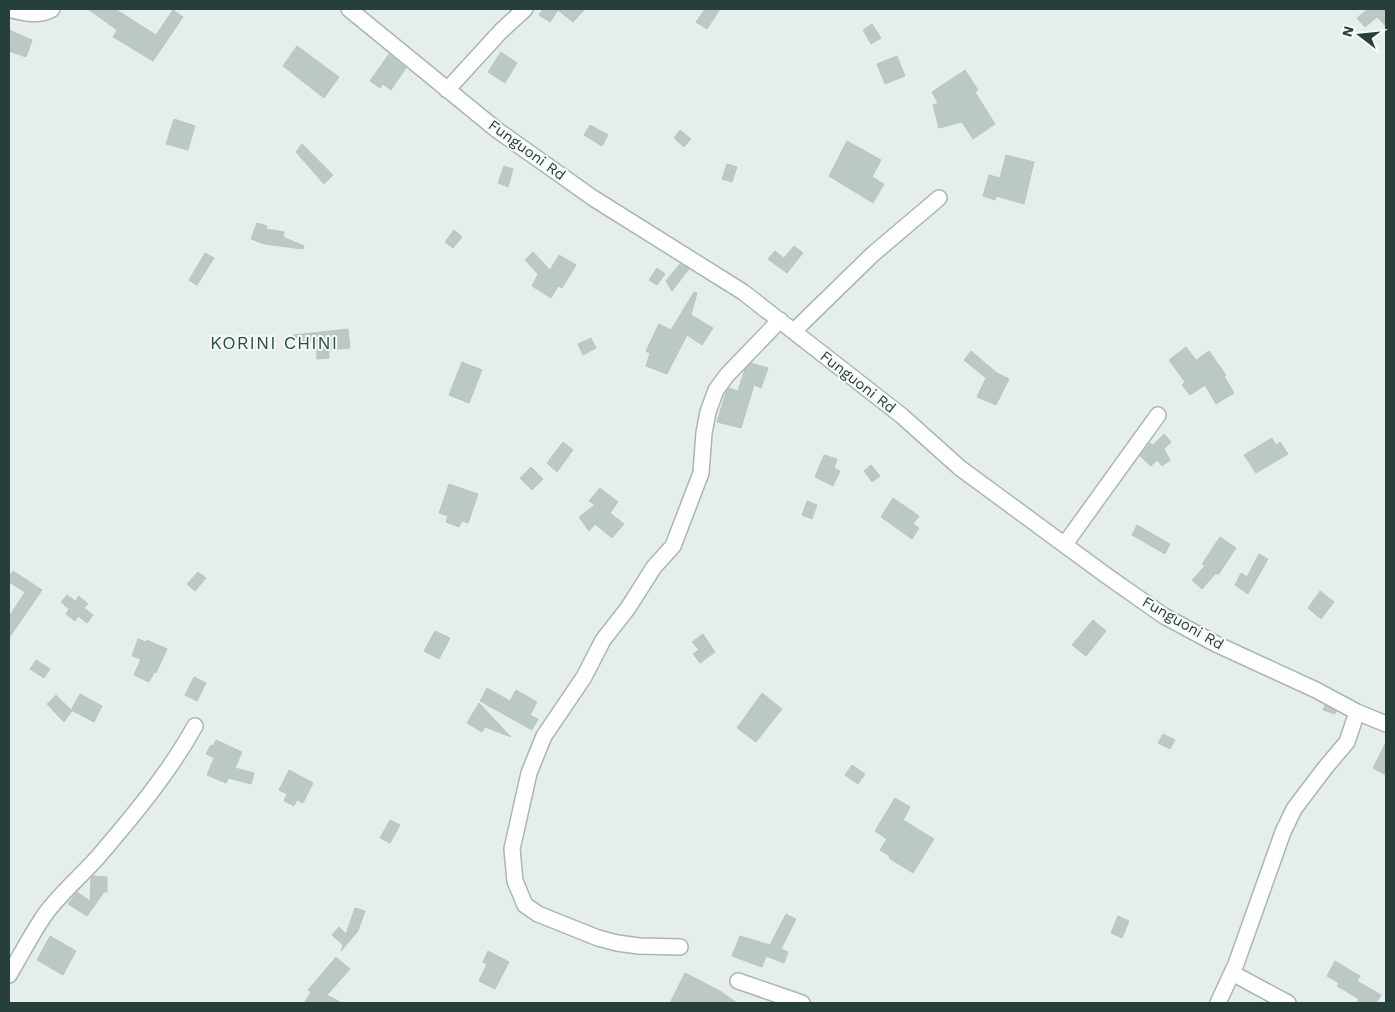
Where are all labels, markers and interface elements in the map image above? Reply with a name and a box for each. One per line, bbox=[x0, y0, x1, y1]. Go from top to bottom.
north arrow bbox=[1335, 10, 1385, 60]
text: N bbox=[1338, 24, 1357, 39]
street label: Funguoni Rd bbox=[485, 116, 569, 184]
district label: KORINI CHINI bbox=[210, 332, 338, 353]
street label: Funguoni Rd bbox=[817, 347, 899, 417]
street label: Funguoni Rd bbox=[1139, 593, 1227, 653]

